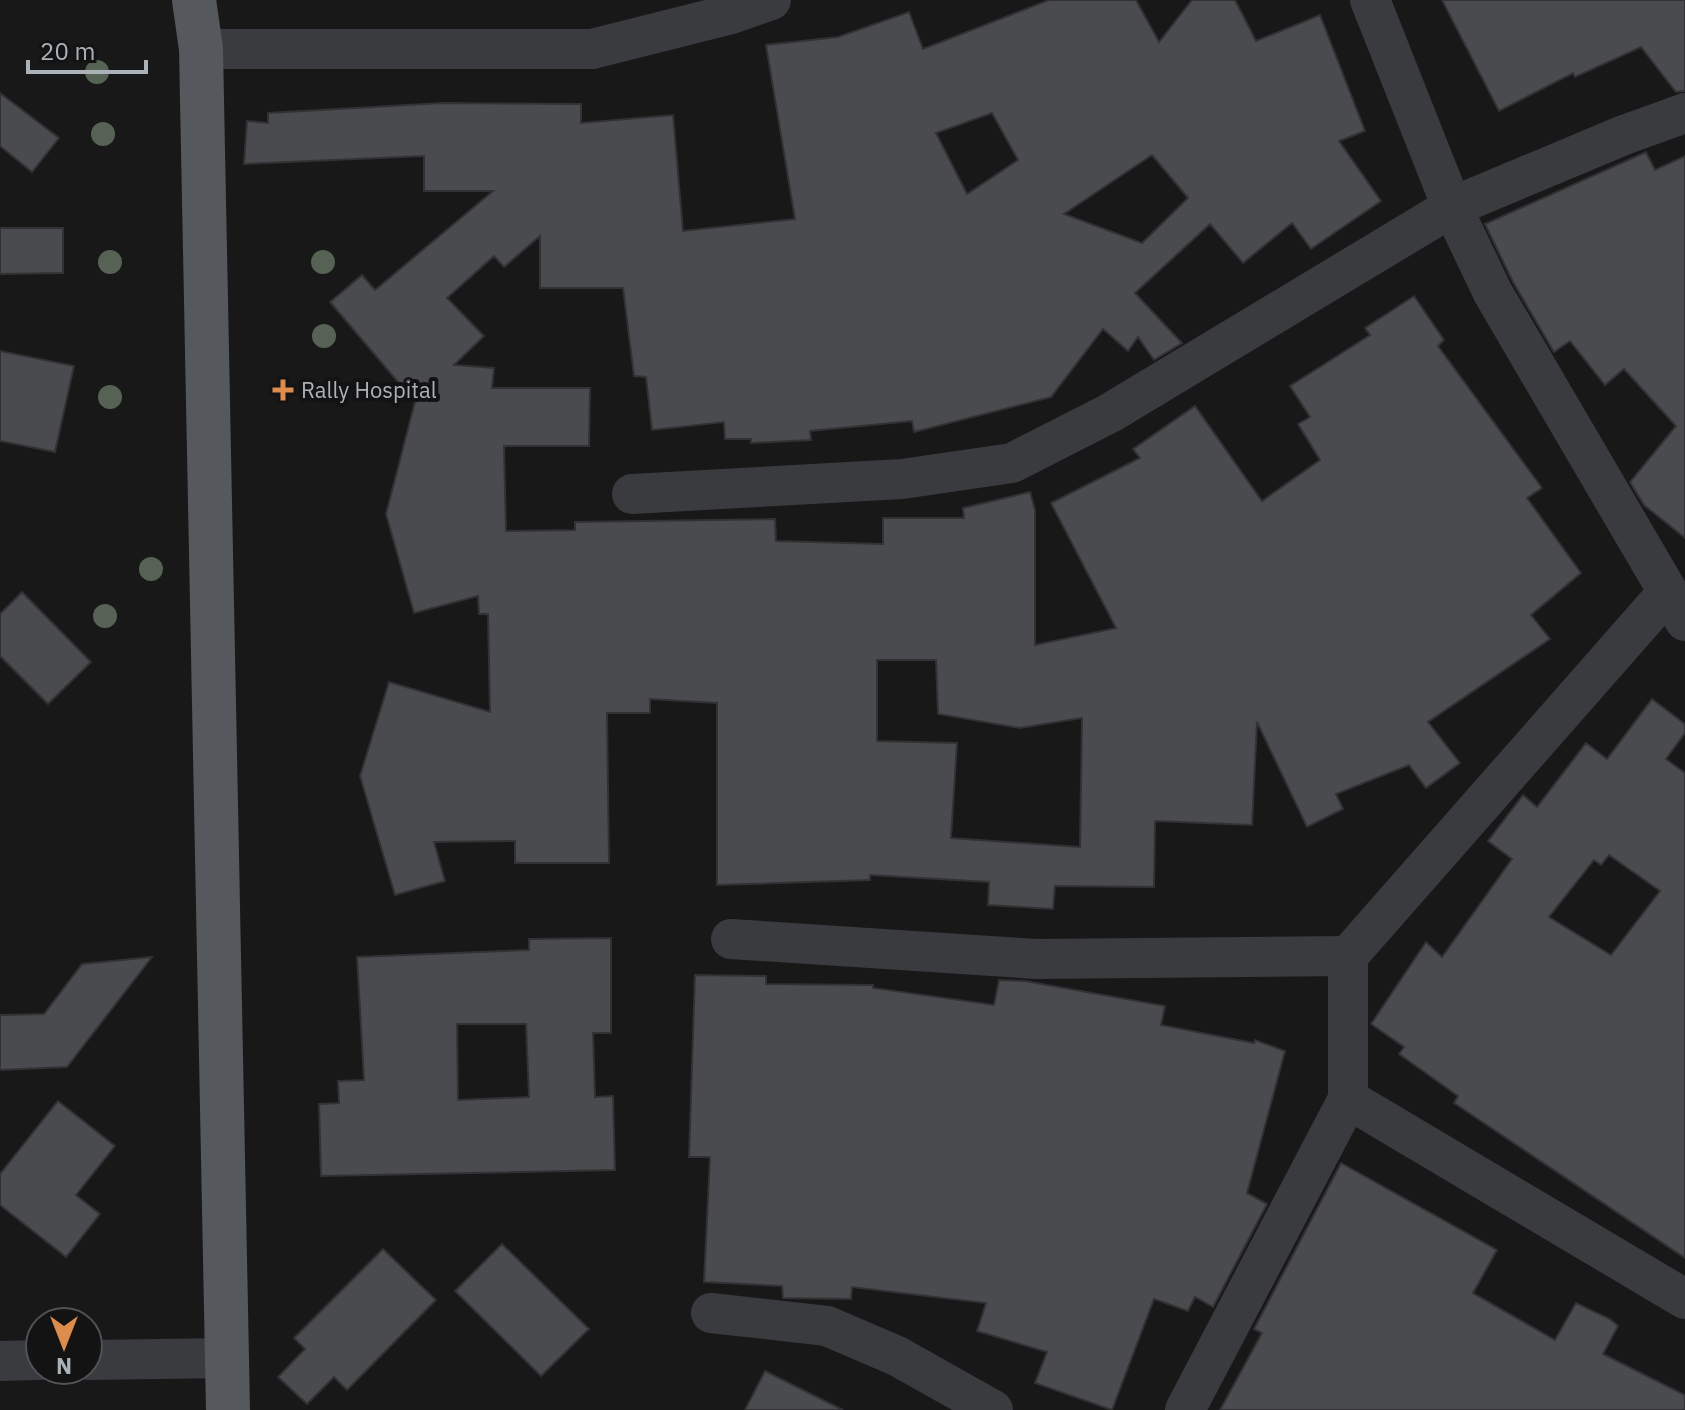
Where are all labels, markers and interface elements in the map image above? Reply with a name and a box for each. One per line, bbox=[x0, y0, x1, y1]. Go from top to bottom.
scale bar bbox=[28, 24, 146, 74]
text: 20 m bbox=[40, 35, 95, 67]
place label: Rally Hospital bbox=[301, 375, 437, 404]
marker: Rally Hospital bbox=[272, 379, 294, 401]
north arrow bbox=[24, 1306, 104, 1386]
text: N bbox=[56, 1352, 72, 1381]

